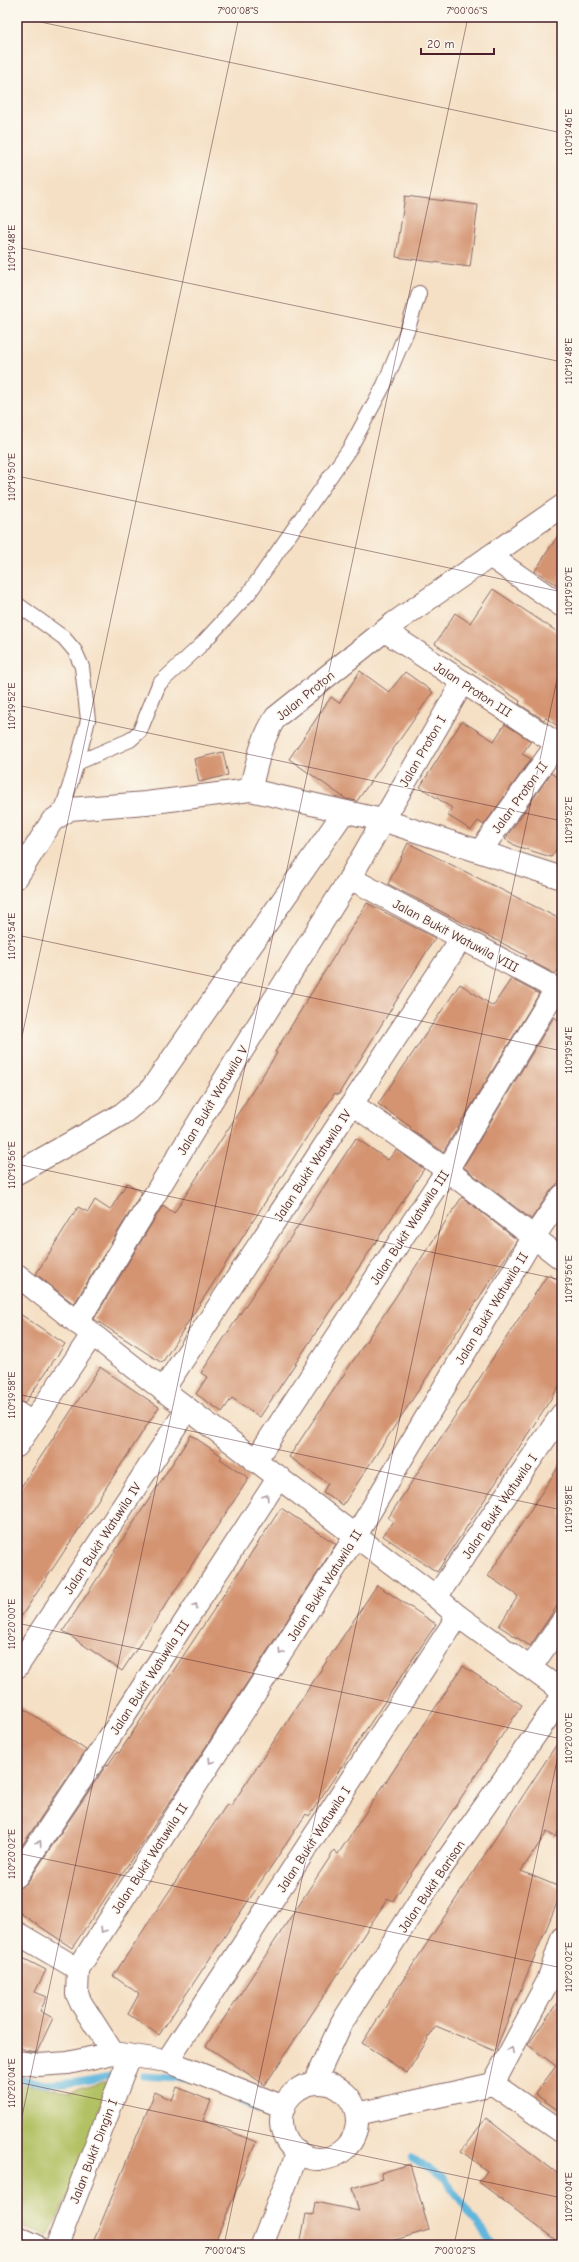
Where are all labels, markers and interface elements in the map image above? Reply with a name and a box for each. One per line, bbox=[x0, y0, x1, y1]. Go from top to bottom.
text: 7°00'08"S bbox=[218, 5, 259, 17]
text: 7°00'06"S bbox=[446, 5, 488, 17]
scale bar bbox=[421, 30, 494, 56]
text: 20 m bbox=[427, 37, 455, 51]
text: 110°19'46"E bbox=[563, 109, 575, 155]
text: 110°19'48"E bbox=[6, 225, 18, 271]
text: 110°19'48"E bbox=[563, 338, 575, 384]
text: 110°19'50"E bbox=[6, 453, 18, 501]
text: 110°19'50"E bbox=[563, 567, 575, 615]
street label: Jalan Proton III bbox=[431, 659, 514, 720]
street label: Jalan Proton bbox=[273, 667, 337, 723]
text: 110°19'52"E bbox=[6, 682, 18, 730]
street label: Jalan Proton I bbox=[396, 713, 449, 789]
street label: Jalan Proton II bbox=[488, 759, 550, 836]
text: 110°19'52"E bbox=[563, 796, 575, 844]
street label: Jalan Bukit Watuwila VIII bbox=[390, 896, 521, 975]
text: 110°19'54"E bbox=[6, 913, 18, 959]
text: 110°19'54"E bbox=[563, 1027, 575, 1073]
street label: Jalan Bukit Watuwila V bbox=[174, 1043, 251, 1158]
street label: Jalan Bukit Watuwila IV bbox=[271, 1107, 354, 1224]
text: 110°19'56"E bbox=[6, 1141, 18, 1189]
street label: Jalan Bukit Watuwila III bbox=[367, 1167, 452, 1287]
street label: Jalan Bukit Watuwila II bbox=[452, 1250, 531, 1367]
text: 110°19'56"E bbox=[563, 1255, 575, 1303]
text: 110°19'58"E bbox=[6, 1371, 18, 1419]
street label: Jalan Bukit Watuwila I bbox=[459, 1451, 540, 1561]
street label: Jalan Bukit Watuwila IV bbox=[61, 1480, 144, 1597]
text: 110°19'58"E bbox=[563, 1485, 575, 1533]
one-way arrow bbox=[261, 1494, 269, 1501]
street label: Jalan Bukit Watuwila II bbox=[284, 1527, 365, 1644]
text: 110°20'00"E bbox=[6, 1599, 18, 1649]
one-way arrow bbox=[190, 1604, 197, 1611]
street label: Jalan Bukit Watuwila III bbox=[107, 1617, 192, 1737]
one-way arrow bbox=[278, 1648, 286, 1655]
text: 110°20'00"E bbox=[563, 1713, 575, 1763]
one-way arrow bbox=[208, 1757, 215, 1764]
street label: Jalan Bukit Watuwila I bbox=[274, 1784, 353, 1895]
street label: Jalan Bukit Watuwila II bbox=[108, 1801, 191, 1916]
text: 110°20'02"E bbox=[6, 1829, 18, 1879]
street label: Jalan Bukit Barisan bbox=[395, 1837, 468, 1935]
one-way arrow bbox=[34, 1841, 41, 1848]
one-way arrow bbox=[100, 1926, 108, 1933]
text: 110°20'02"E bbox=[563, 1942, 575, 1992]
one-way arrow bbox=[506, 2047, 514, 2054]
text: 110°20'04"E bbox=[6, 2058, 18, 2108]
street label: Jalan Bukit Dingin I bbox=[67, 2097, 120, 2205]
text: 110°20'04"E bbox=[563, 2172, 575, 2222]
text: 7°00'04"S bbox=[205, 2245, 246, 2257]
text: 7°00'02"S bbox=[435, 2245, 476, 2257]

